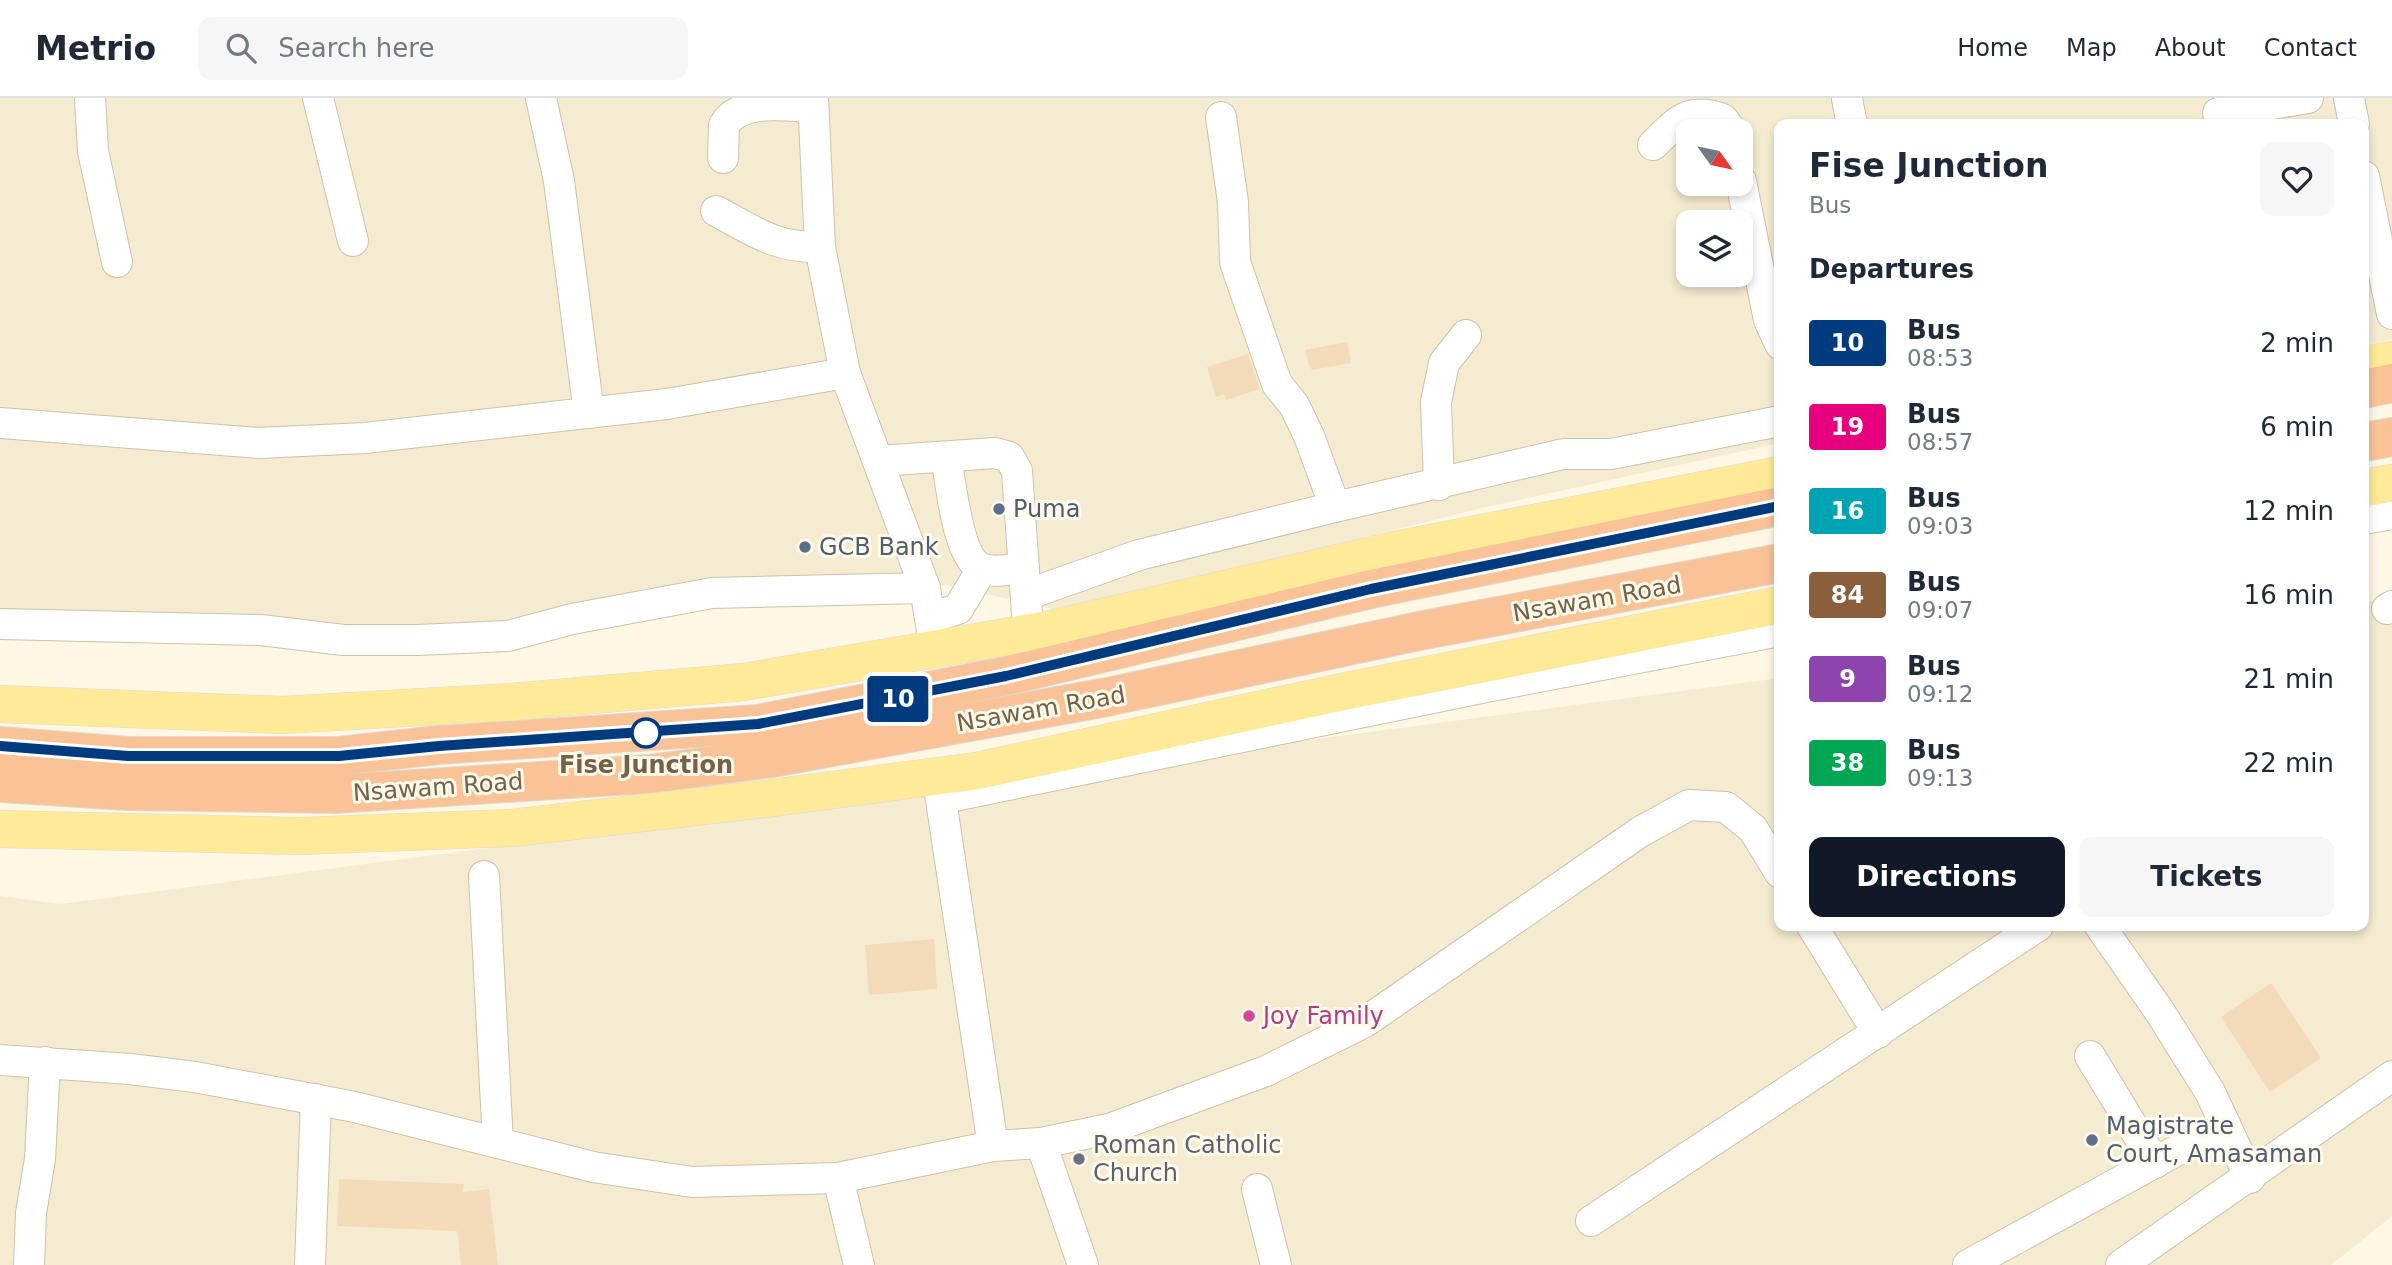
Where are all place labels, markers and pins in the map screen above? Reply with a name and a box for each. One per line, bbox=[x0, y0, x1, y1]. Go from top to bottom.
place label: Puma bbox=[1013, 495, 1080, 523]
marker: Puma bbox=[991, 501, 1007, 517]
place label: GCB Bank bbox=[819, 533, 939, 561]
marker: GCB Bank bbox=[797, 539, 813, 555]
marker: Fise Junction bbox=[631, 718, 661, 748]
place label: Fise Junction bbox=[559, 751, 733, 779]
place label: Joy Family bbox=[1261, 1002, 1384, 1030]
marker: Joy Family bbox=[1241, 1008, 1257, 1024]
place label: Magistrate Court, Amasaman bbox=[2106, 1112, 2322, 1168]
place label: Roman Catholic Church bbox=[1093, 1131, 1282, 1187]
marker: Magistrate Court, Amasaman bbox=[2084, 1132, 2100, 1148]
marker: Roman Catholic Church bbox=[1071, 1151, 1087, 1167]

